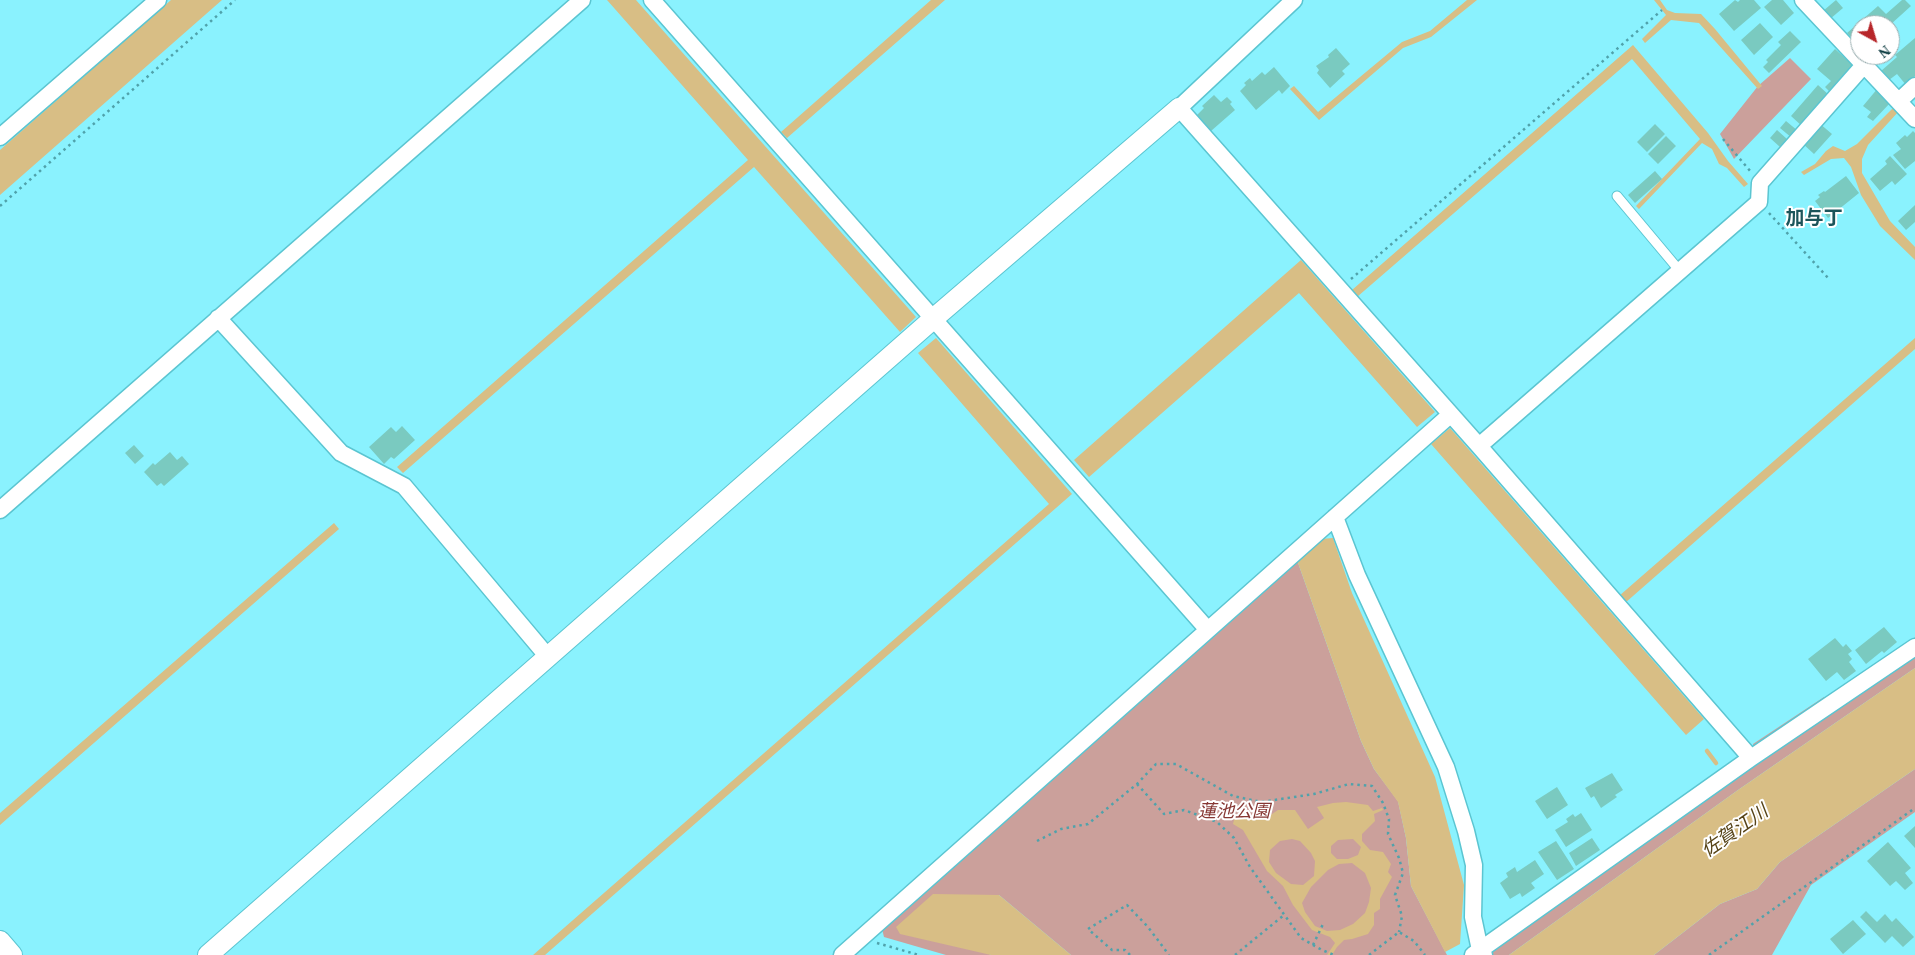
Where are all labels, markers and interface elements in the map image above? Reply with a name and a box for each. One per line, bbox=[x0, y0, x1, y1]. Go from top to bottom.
north arrow bbox=[1850, 15, 1900, 65]
text: N bbox=[1875, 42, 1893, 60]
district label: 加与丁 bbox=[1786, 206, 1842, 228]
park label: 蓮池公園 bbox=[1198, 799, 1270, 821]
water label: 佐賀江川 bbox=[1696, 799, 1772, 861]

